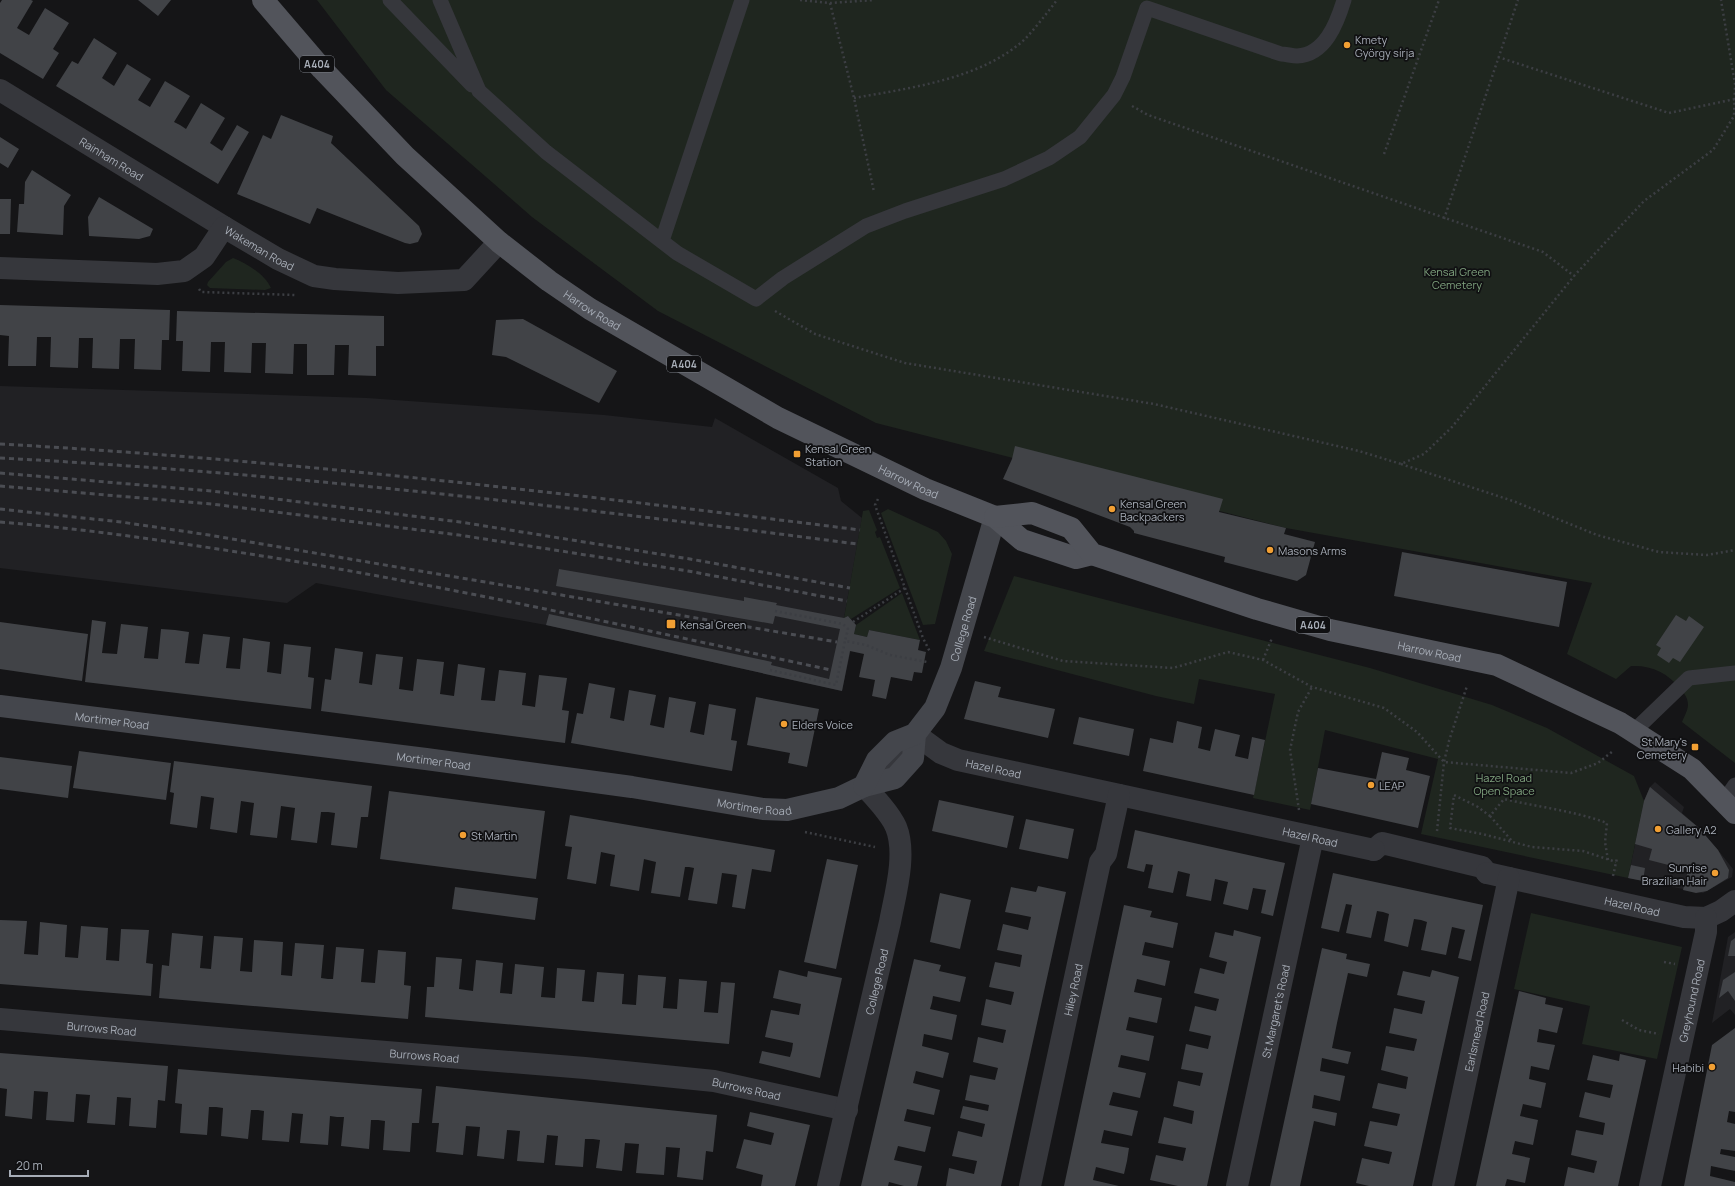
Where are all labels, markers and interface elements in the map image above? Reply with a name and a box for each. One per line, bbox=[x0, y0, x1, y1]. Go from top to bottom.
place label: Kmety György sírja bbox=[1355, 32, 1414, 60]
marker: Kmety György sírja bbox=[1342, 40, 1352, 50]
road number: A404 bbox=[300, 56, 334, 72]
street label: Rainham Road bbox=[77, 133, 147, 184]
street label: Wakeman Road bbox=[222, 222, 297, 273]
park label: Kensal Green Cemetery bbox=[1424, 264, 1490, 292]
street label: Harrow Road bbox=[561, 286, 624, 333]
road number: A404 bbox=[667, 356, 701, 372]
place label: Kensal Green Station bbox=[805, 441, 871, 469]
marker: Kensal Green Station bbox=[792, 449, 802, 459]
street label: Harrow Road bbox=[876, 460, 941, 501]
place label: Kensal Green Backpackers bbox=[1120, 496, 1186, 524]
marker: Kensal Green Backpackers bbox=[1107, 504, 1117, 514]
place label: Masons Arms bbox=[1278, 543, 1346, 558]
marker: Masons Arms bbox=[1265, 545, 1275, 555]
street label: College Road bbox=[946, 594, 979, 663]
place label: Kensal Green bbox=[680, 617, 746, 632]
road number: A404 bbox=[1296, 617, 1330, 633]
marker: Kensal Green bbox=[665, 618, 677, 630]
street label: Harrow Road bbox=[1396, 637, 1463, 665]
street label: Mortimer Road bbox=[74, 708, 150, 732]
place label: Elders Voice bbox=[792, 717, 853, 732]
marker: Elders Voice bbox=[779, 719, 789, 729]
place label: St Mary's Cemetery bbox=[1637, 734, 1687, 762]
marker: St Mary's Cemetery bbox=[1690, 742, 1700, 752]
street label: Mortimer Road bbox=[396, 748, 472, 773]
street label: Hazel Road bbox=[964, 754, 1023, 781]
park label: Hazel Road Open Space bbox=[1473, 770, 1535, 798]
place label: LEAP bbox=[1379, 778, 1405, 793]
marker: LEAP bbox=[1366, 780, 1376, 790]
street label: Mortimer Road bbox=[716, 794, 793, 818]
place label: Gallery A2 bbox=[1666, 822, 1717, 837]
street label: Hazel Road bbox=[1281, 823, 1339, 850]
marker: Gallery A2 bbox=[1653, 824, 1663, 834]
place label: St Martin bbox=[471, 828, 517, 843]
marker: St Martin bbox=[458, 830, 468, 840]
place label: Sunrise Brazilian Hair bbox=[1642, 860, 1708, 888]
marker: Sunrise Brazilian Hair bbox=[1710, 868, 1720, 878]
street label: Hazel Road bbox=[1603, 892, 1662, 919]
street label: College Road bbox=[861, 947, 891, 1016]
street label: Greyhound Road bbox=[1674, 957, 1707, 1043]
street label: Hiley Road bbox=[1060, 962, 1085, 1017]
street label: St Margaret's Road bbox=[1258, 963, 1293, 1059]
street label: Earlsmead Road bbox=[1460, 990, 1492, 1073]
street label: Burrows Road bbox=[66, 1017, 137, 1038]
street label: Burrows Road bbox=[389, 1045, 460, 1065]
place label: Habibi bbox=[1672, 1060, 1704, 1075]
marker: Habibi bbox=[1707, 1062, 1717, 1072]
street label: Burrows Road bbox=[711, 1073, 782, 1103]
scale bar bbox=[10, 1152, 88, 1178]
text: 20 m bbox=[16, 1157, 43, 1174]

